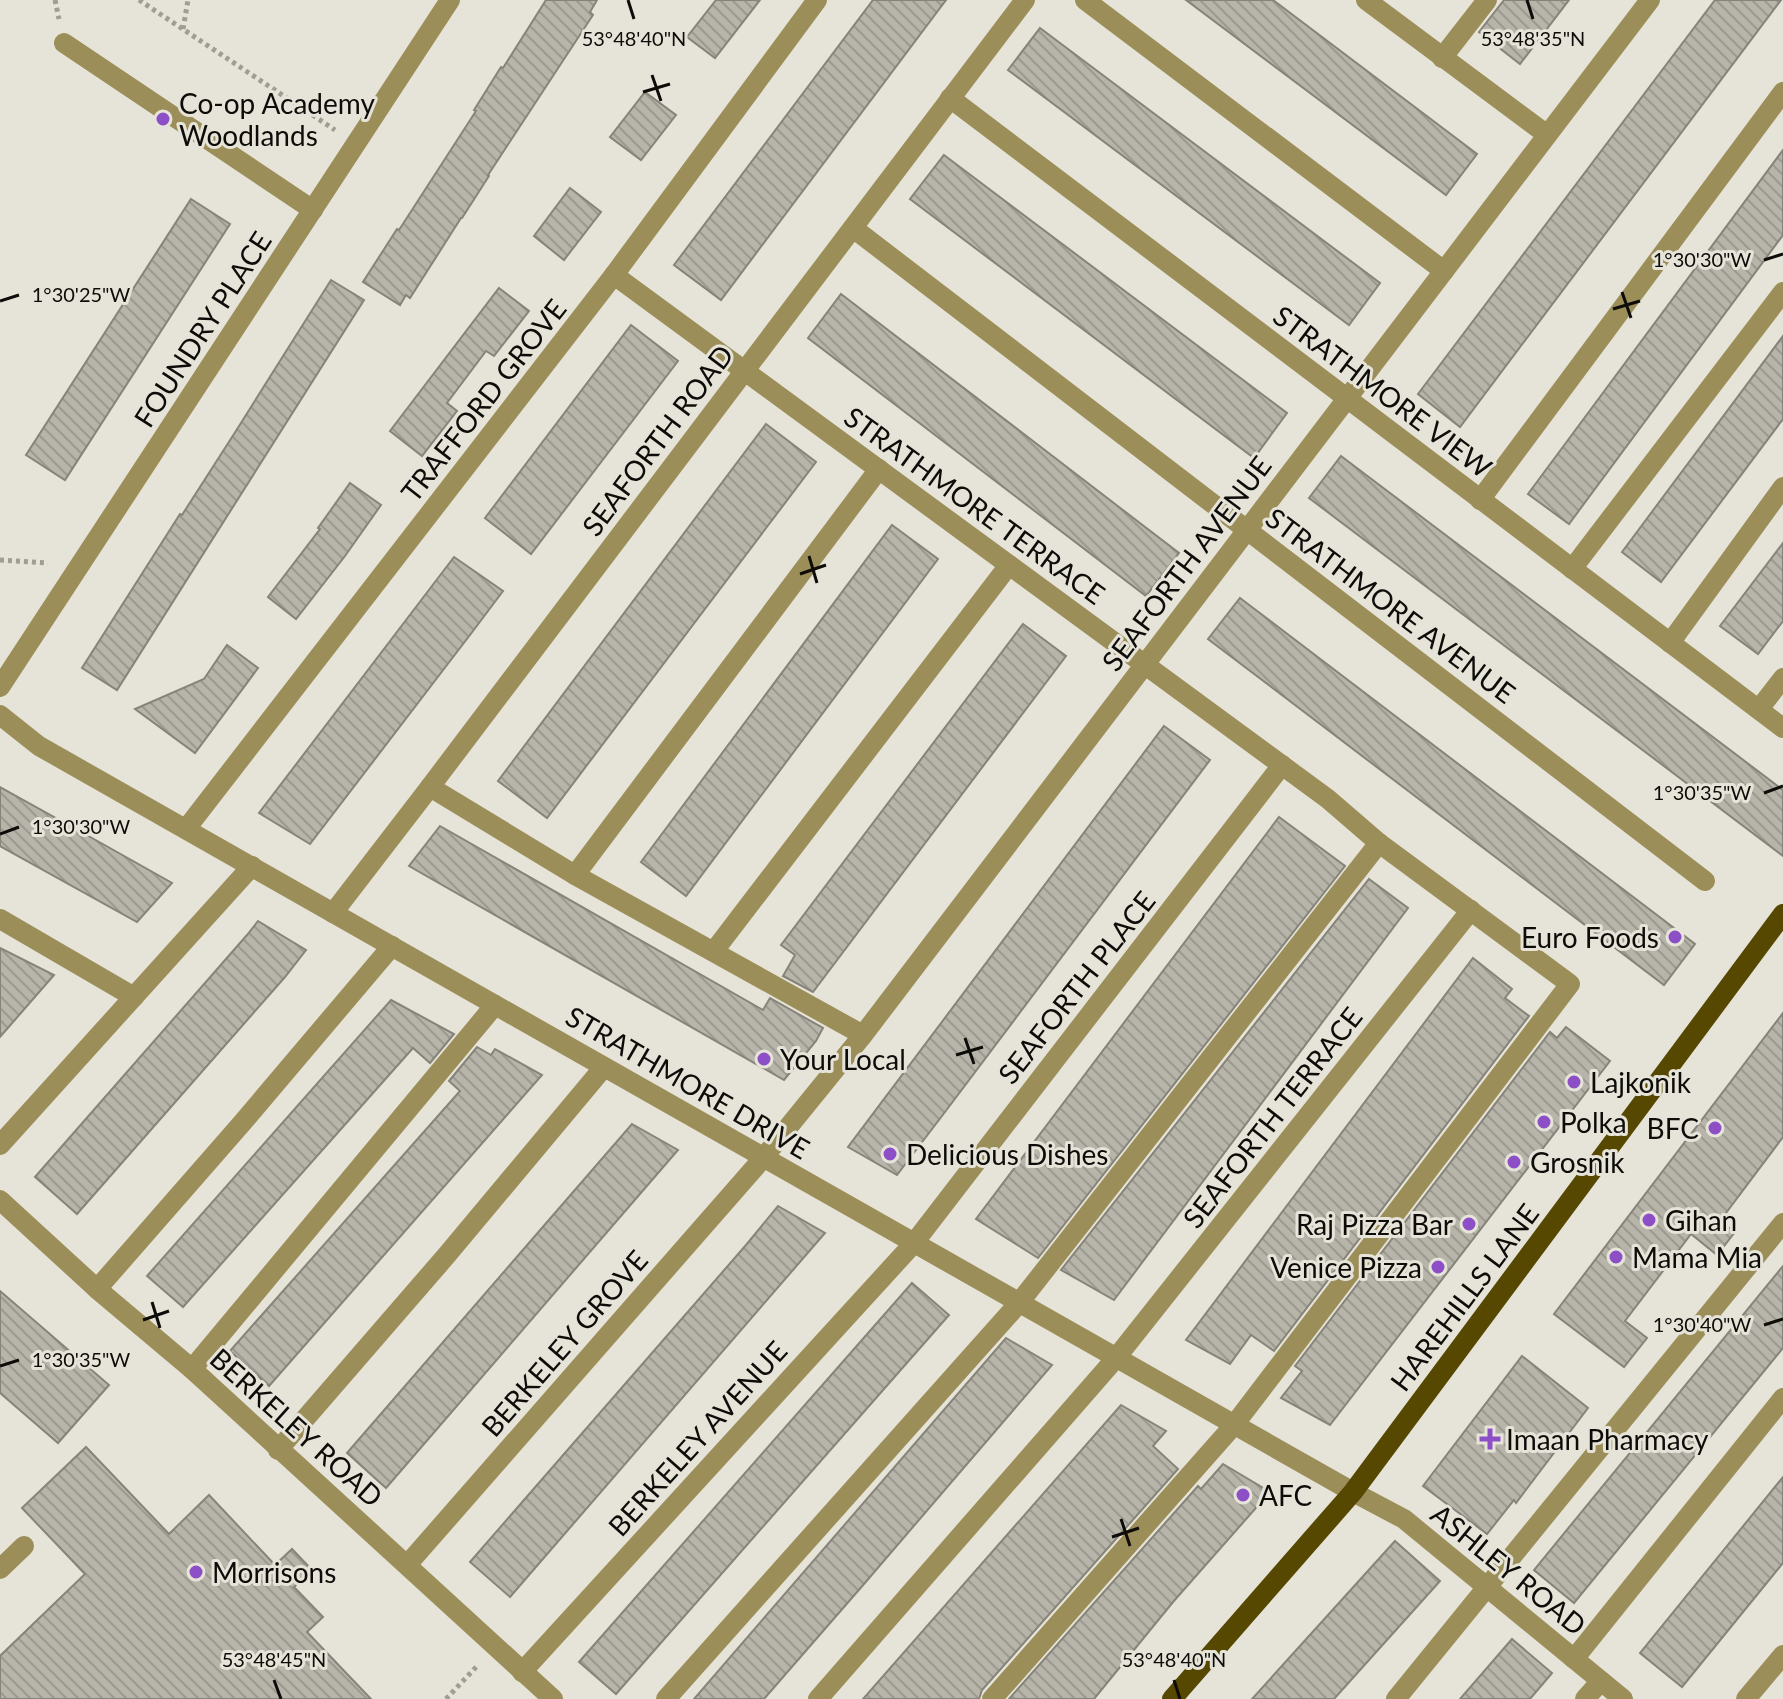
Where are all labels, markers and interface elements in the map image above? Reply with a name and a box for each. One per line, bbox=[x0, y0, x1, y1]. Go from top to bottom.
text: 53°48'40"N bbox=[582, 26, 686, 50]
text: 53°48'35"N bbox=[1481, 26, 1585, 50]
place label: Co-op Academy Woodlands bbox=[179, 86, 376, 152]
marker: Co-op Academy Woodlands bbox=[154, 110, 172, 128]
street label: FOUNDRY PLACE bbox=[126, 225, 278, 433]
text: 1°30'30"W bbox=[1653, 247, 1752, 271]
text: 1°30'25"W bbox=[32, 282, 131, 306]
street label: TRAFFORD GROVE bbox=[393, 292, 573, 508]
street label: STRATHMORE VIEW bbox=[1267, 298, 1499, 484]
street label: SEAFORTH ROAD bbox=[574, 338, 740, 542]
street label: STRATHMORE TERRACE bbox=[838, 399, 1112, 611]
street label: SEAFORTH AVENUE bbox=[1094, 449, 1278, 677]
street label: STRATHMORE AVENUE bbox=[1260, 500, 1522, 710]
text: 1°30'35"W bbox=[1653, 780, 1752, 804]
text: 1°30'30"W bbox=[32, 814, 131, 838]
street label: SEAFORTH PLACE bbox=[990, 884, 1162, 1090]
place label: Euro Foods bbox=[1521, 920, 1659, 954]
marker: Euro Foods bbox=[1666, 928, 1684, 946]
street label: STRATHMORE DRIVE bbox=[560, 998, 816, 1166]
street label: SEAFORTH TERRACE bbox=[1175, 1000, 1369, 1234]
place label: Your Local bbox=[780, 1042, 906, 1076]
marker: Your Local bbox=[755, 1050, 773, 1068]
place label: Lajkonik bbox=[1590, 1065, 1692, 1099]
marker: Lajkonik bbox=[1565, 1073, 1583, 1091]
place label: Polka bbox=[1560, 1105, 1627, 1139]
place label: BFC bbox=[1647, 1111, 1699, 1145]
marker: Polka bbox=[1535, 1113, 1553, 1131]
marker: BFC bbox=[1706, 1119, 1724, 1137]
place label: Delicious Dishes bbox=[906, 1137, 1108, 1171]
marker: Delicious Dishes bbox=[881, 1145, 899, 1163]
place label: Grosnik bbox=[1530, 1145, 1625, 1179]
marker: Grosnik bbox=[1505, 1153, 1523, 1171]
street label: HAREHILLS LANE bbox=[1383, 1197, 1545, 1397]
place label: Gihan bbox=[1665, 1203, 1737, 1237]
place label: Raj Pizza Bar bbox=[1296, 1207, 1453, 1241]
marker: Gihan bbox=[1640, 1211, 1658, 1229]
marker: Raj Pizza Bar bbox=[1460, 1215, 1478, 1233]
place label: Mama Mia bbox=[1632, 1240, 1762, 1274]
street label: BERKELEY GROVE bbox=[474, 1243, 654, 1443]
marker: Mama Mia bbox=[1607, 1248, 1625, 1266]
place label: Venice Pizza bbox=[1270, 1250, 1422, 1284]
marker: Venice Pizza bbox=[1429, 1258, 1447, 1276]
text: 1°30'40"W bbox=[1653, 1312, 1752, 1336]
street label: BERKELEY AVENUE bbox=[601, 1334, 793, 1542]
street label: BERKELEY ROAD bbox=[204, 1341, 390, 1513]
text: 1°30'35"W bbox=[32, 1347, 131, 1371]
place label: Imaan Pharmacy bbox=[1506, 1422, 1709, 1456]
marker: Imaan Pharmacy bbox=[1481, 1430, 1499, 1448]
place label: AFC bbox=[1259, 1478, 1313, 1512]
marker: AFC bbox=[1234, 1486, 1252, 1504]
street label: ASHLEY ROAD bbox=[1425, 1496, 1593, 1642]
place label: Morrisons bbox=[212, 1555, 336, 1589]
marker: Morrisons bbox=[187, 1563, 205, 1581]
text: 53°48'45"N bbox=[222, 1647, 326, 1671]
text: 53°48'40"N bbox=[1122, 1647, 1226, 1671]

